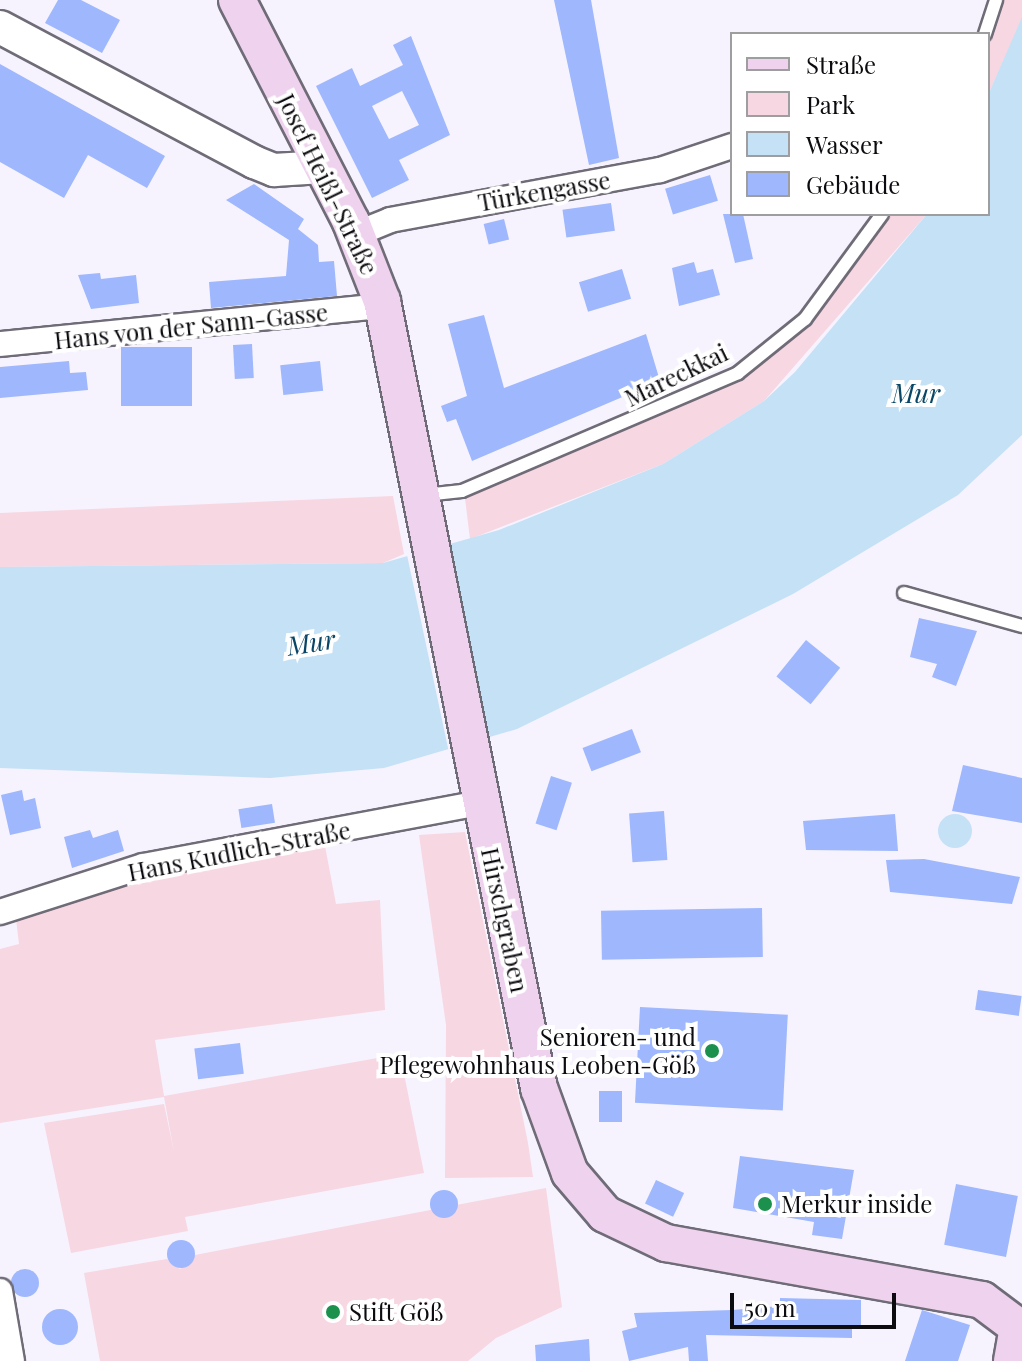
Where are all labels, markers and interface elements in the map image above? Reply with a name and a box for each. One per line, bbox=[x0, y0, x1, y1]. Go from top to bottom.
legend bbox=[730, 32, 990, 216]
text: Straße bbox=[806, 48, 876, 80]
text: Park bbox=[806, 88, 855, 120]
street label: Josef Heißl-Straße bbox=[272, 89, 384, 279]
text: Wasser bbox=[806, 128, 883, 160]
street label: Türkengasse bbox=[475, 165, 613, 217]
text: Gebäude bbox=[806, 168, 901, 200]
street label: Hans von der Sann-Gasse bbox=[52, 297, 330, 355]
street label: Mareckkai bbox=[620, 338, 732, 412]
water label: Mur bbox=[892, 377, 940, 409]
water label: Mur bbox=[285, 623, 337, 661]
street label: Hans Kudlich-Straße bbox=[125, 815, 353, 887]
street label: Hirschgraben bbox=[476, 845, 534, 995]
place label: Senioren- und Pflegewohnhaus Leoben-Göß bbox=[380, 1023, 696, 1079]
marker: Senioren- und Pflegewohnhaus Leoben-Göß bbox=[703, 1042, 721, 1060]
place label: Merkur inside bbox=[781, 1190, 933, 1218]
marker: Merkur inside bbox=[756, 1195, 774, 1213]
scale bar bbox=[734, 1277, 900, 1327]
text: 50 m bbox=[744, 1291, 796, 1323]
place label: Stift Göß bbox=[349, 1298, 444, 1326]
marker: Stift Göß bbox=[324, 1303, 342, 1321]

